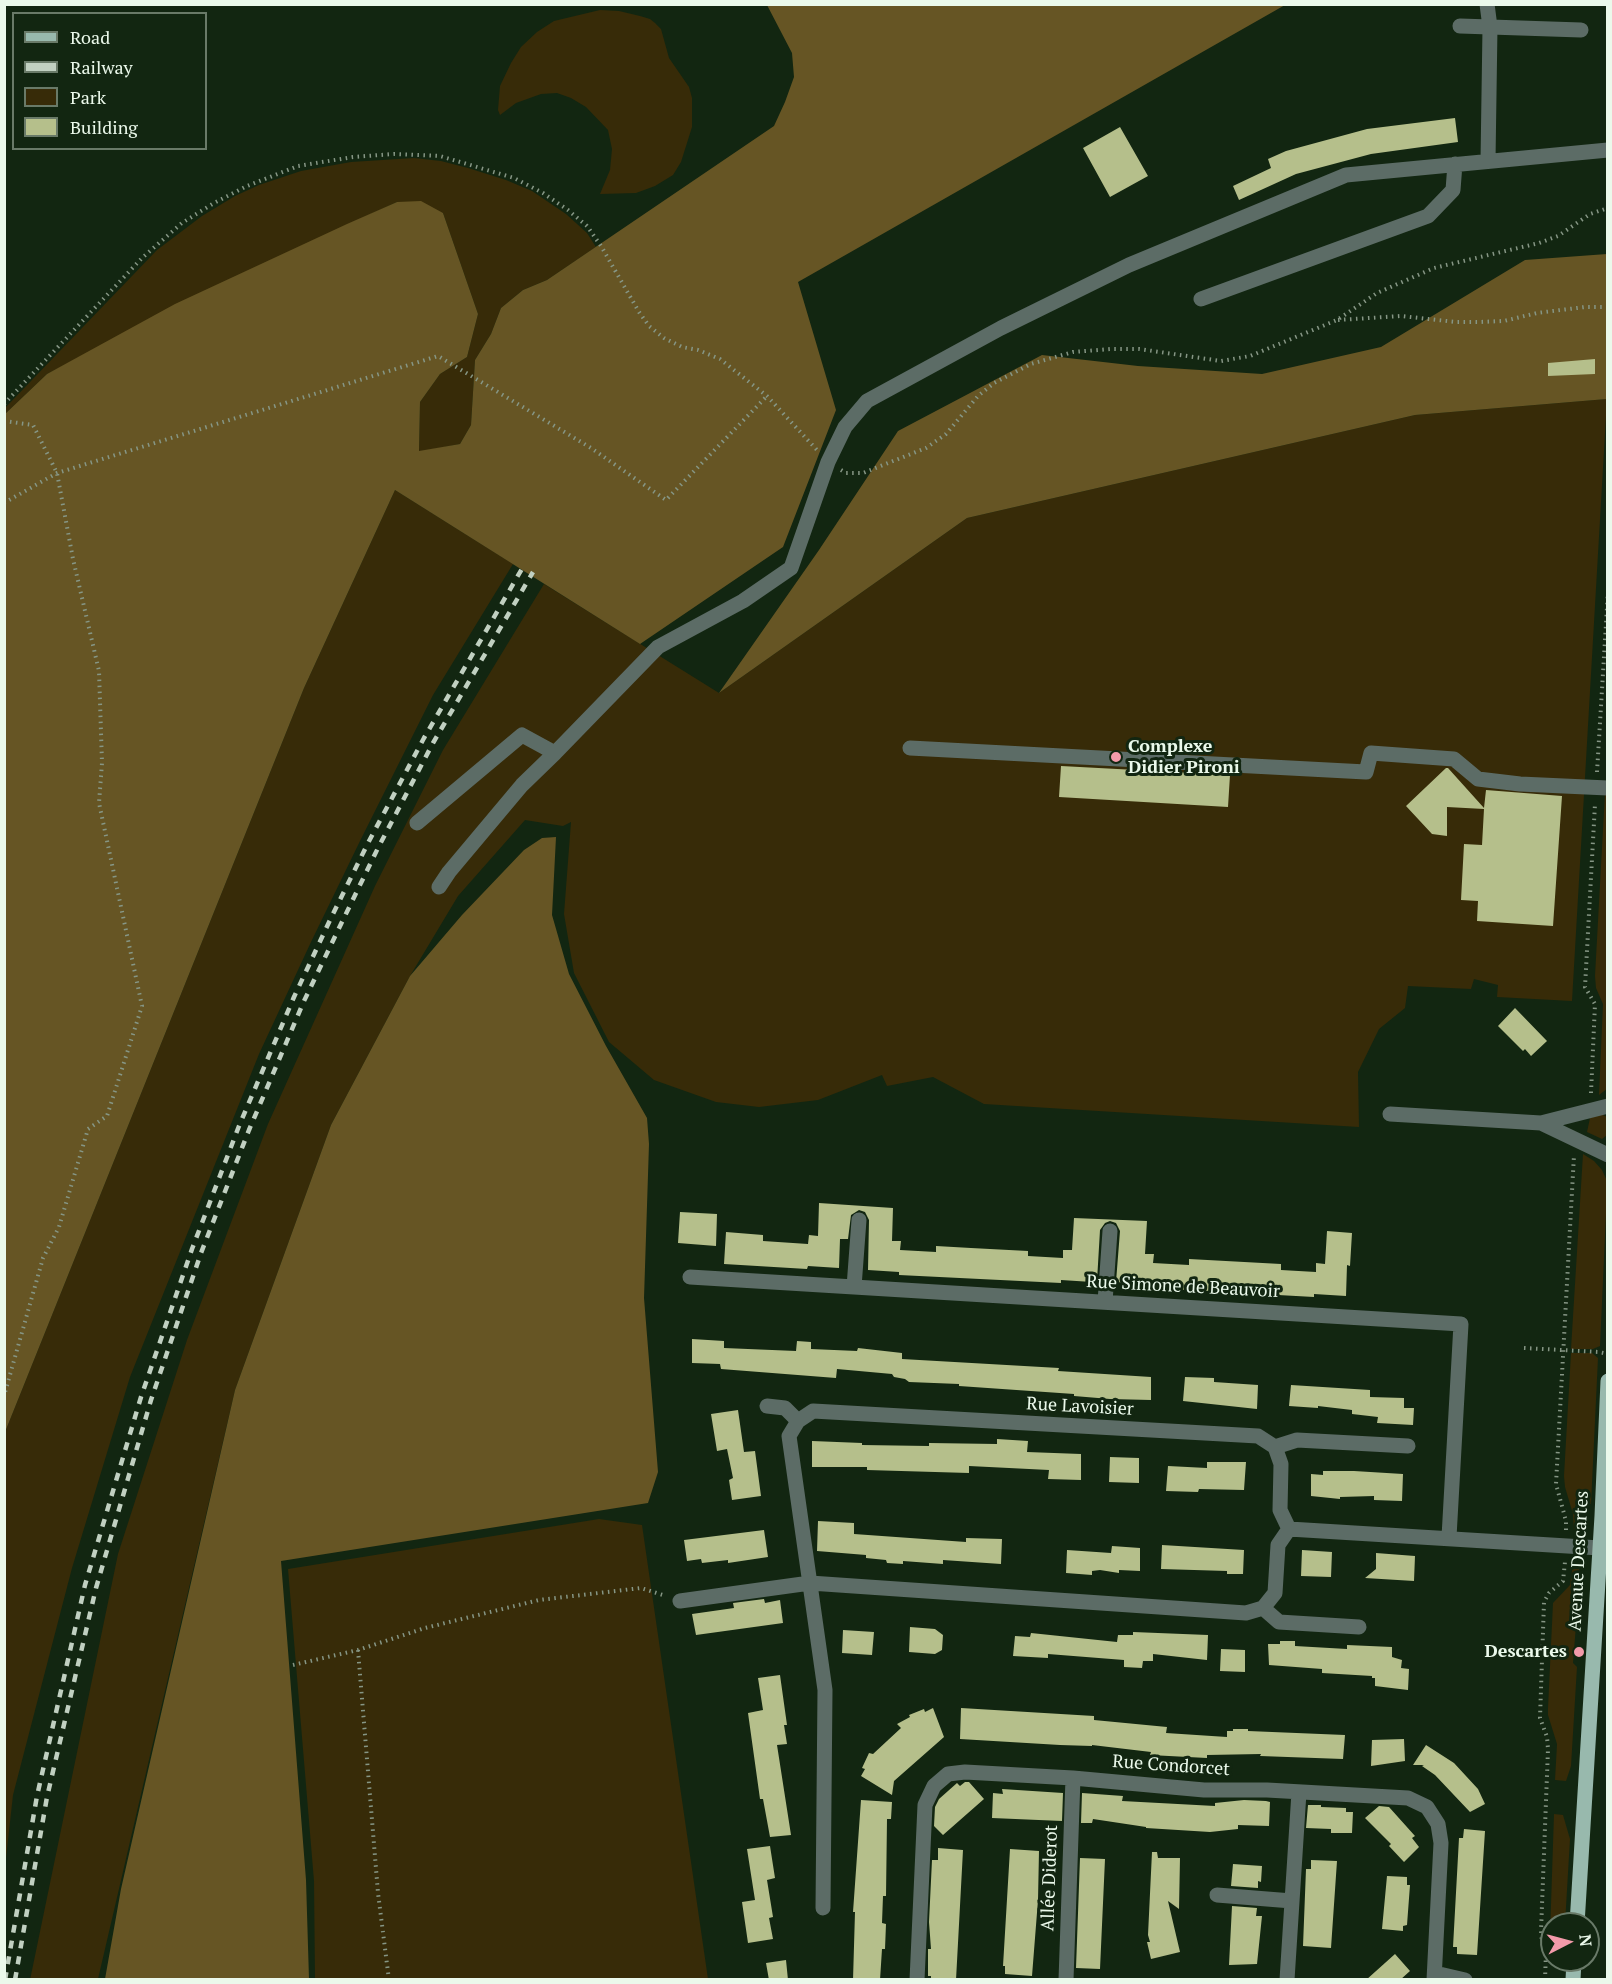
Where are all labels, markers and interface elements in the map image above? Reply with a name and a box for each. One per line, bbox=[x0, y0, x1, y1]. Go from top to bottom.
legend bbox=[12, 12, 207, 150]
text: Road bbox=[70, 25, 110, 49]
text: Railway bbox=[70, 55, 133, 79]
text: Park bbox=[70, 85, 106, 109]
text: Building bbox=[70, 115, 138, 139]
place label: Complexe Didier Pironi bbox=[1128, 736, 1240, 778]
marker: Complexe Didier Pironi bbox=[1109, 750, 1123, 764]
street label: Rue Simone de Beauvoir bbox=[1086, 1271, 1280, 1303]
street label: Rue Lavoisier bbox=[1026, 1393, 1134, 1421]
street label: Avenue Descartes bbox=[1565, 1490, 1593, 1632]
place label: Descartes bbox=[1484, 1641, 1567, 1663]
marker: Descartes bbox=[1572, 1645, 1586, 1659]
street label: Rue Condorcet bbox=[1112, 1751, 1230, 1781]
street label: Allée Diderot bbox=[1037, 1825, 1063, 1931]
north arrow bbox=[1540, 1912, 1600, 1972]
text: N bbox=[1574, 1933, 1597, 1948]

